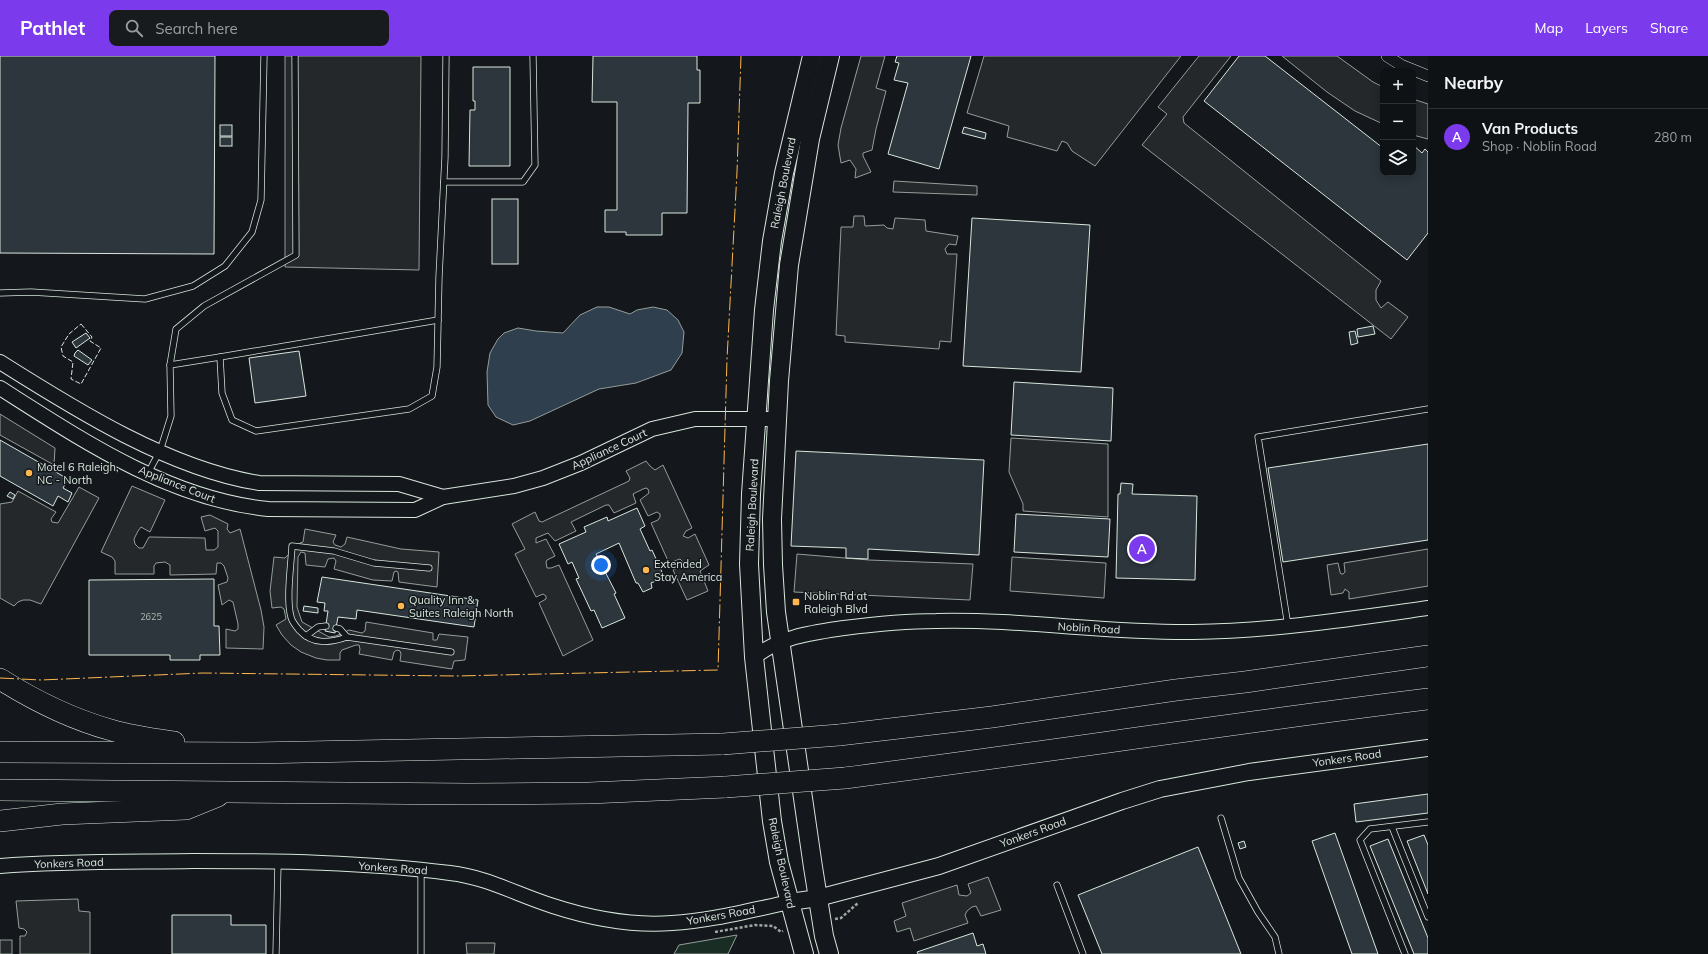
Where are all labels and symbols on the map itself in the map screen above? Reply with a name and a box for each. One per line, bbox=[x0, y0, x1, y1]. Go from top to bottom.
street label: Raleigh Boulevard bbox=[767, 136, 799, 230]
street label: Appliance Court bbox=[569, 425, 649, 473]
street label: Raleigh Boulevard bbox=[743, 458, 761, 552]
place label: Motel 6 Raleigh, NC - North bbox=[37, 460, 118, 487]
street label: Appliance Court bbox=[137, 462, 218, 506]
marker: Motel 6 Raleigh, NC - North bbox=[24, 468, 34, 478]
pin: A bbox=[1129, 534, 1155, 564]
your location bbox=[591, 555, 611, 575]
place label: Extended Stay America bbox=[654, 557, 722, 584]
marker: Extended Stay America bbox=[641, 565, 651, 575]
place label: Noblin Rd at Raleigh Blvd bbox=[804, 589, 868, 616]
place label: Quality Inn & Suites Raleigh North bbox=[409, 593, 513, 620]
marker: Noblin Rd at Raleigh Blvd bbox=[791, 597, 801, 607]
marker: Quality Inn & Suites Raleigh North bbox=[396, 601, 406, 611]
house number: 2625 bbox=[140, 611, 162, 622]
street label: Noblin Road bbox=[1057, 619, 1121, 637]
street label: Yonkers Road bbox=[1311, 746, 1382, 770]
street label: Yonkers Road bbox=[997, 814, 1068, 851]
street label: Raleigh Boulevard bbox=[765, 816, 799, 910]
street label: Yonkers Road bbox=[33, 855, 104, 871]
street label: Yonkers Road bbox=[357, 859, 428, 877]
street label: Yonkers Road bbox=[685, 902, 756, 928]

